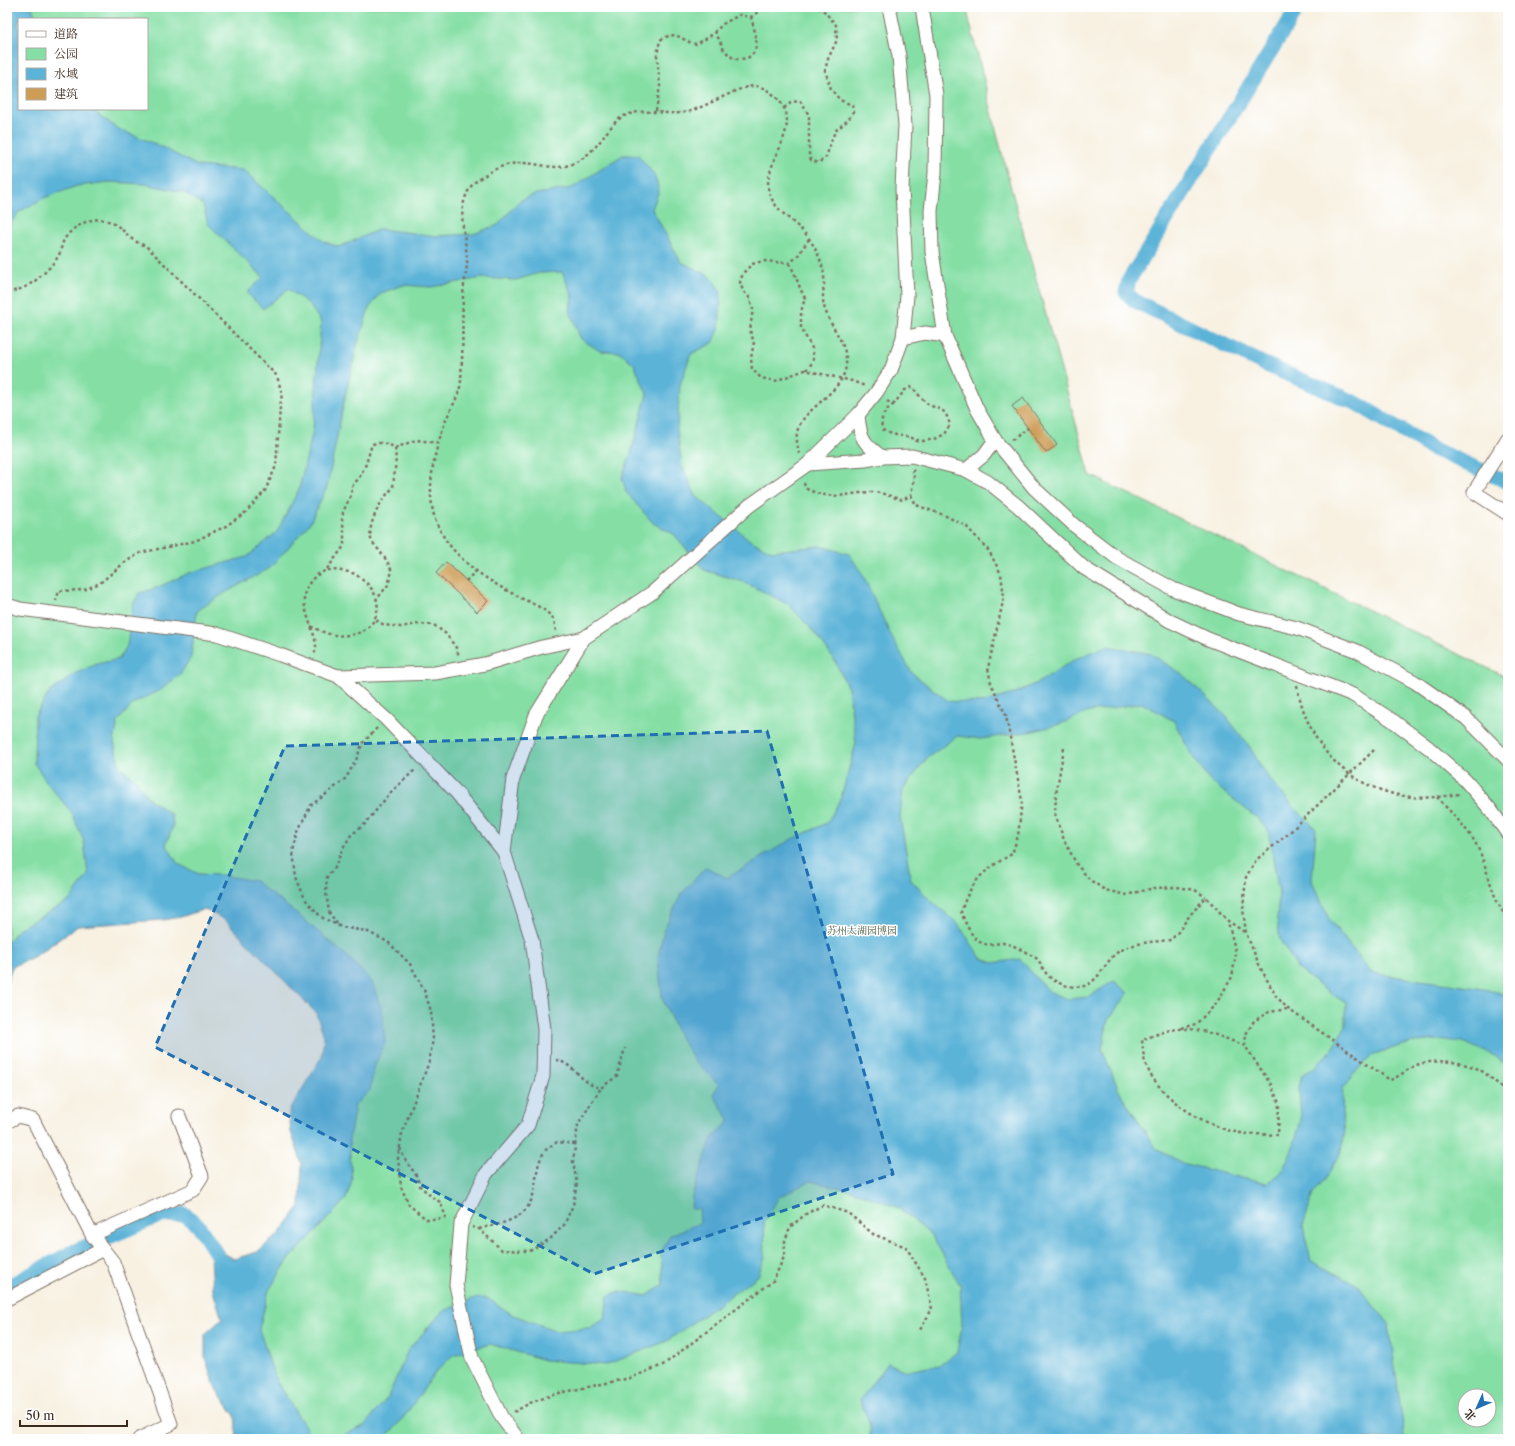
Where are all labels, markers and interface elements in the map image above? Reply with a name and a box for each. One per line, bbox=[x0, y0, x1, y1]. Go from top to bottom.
legend bbox=[18, 18, 148, 110]
text: 道路 bbox=[54, 26, 78, 41]
text: 公园 bbox=[54, 46, 78, 61]
text: 水域 bbox=[54, 66, 78, 81]
text: 建筑 bbox=[54, 86, 78, 101]
park label: 苏州太湖园博园 bbox=[827, 924, 897, 937]
north arrow bbox=[1457, 1388, 1497, 1428]
scale bar bbox=[20, 1402, 127, 1428]
text: 北 bbox=[1461, 1406, 1479, 1424]
text: 50 m bbox=[26, 1408, 55, 1423]

